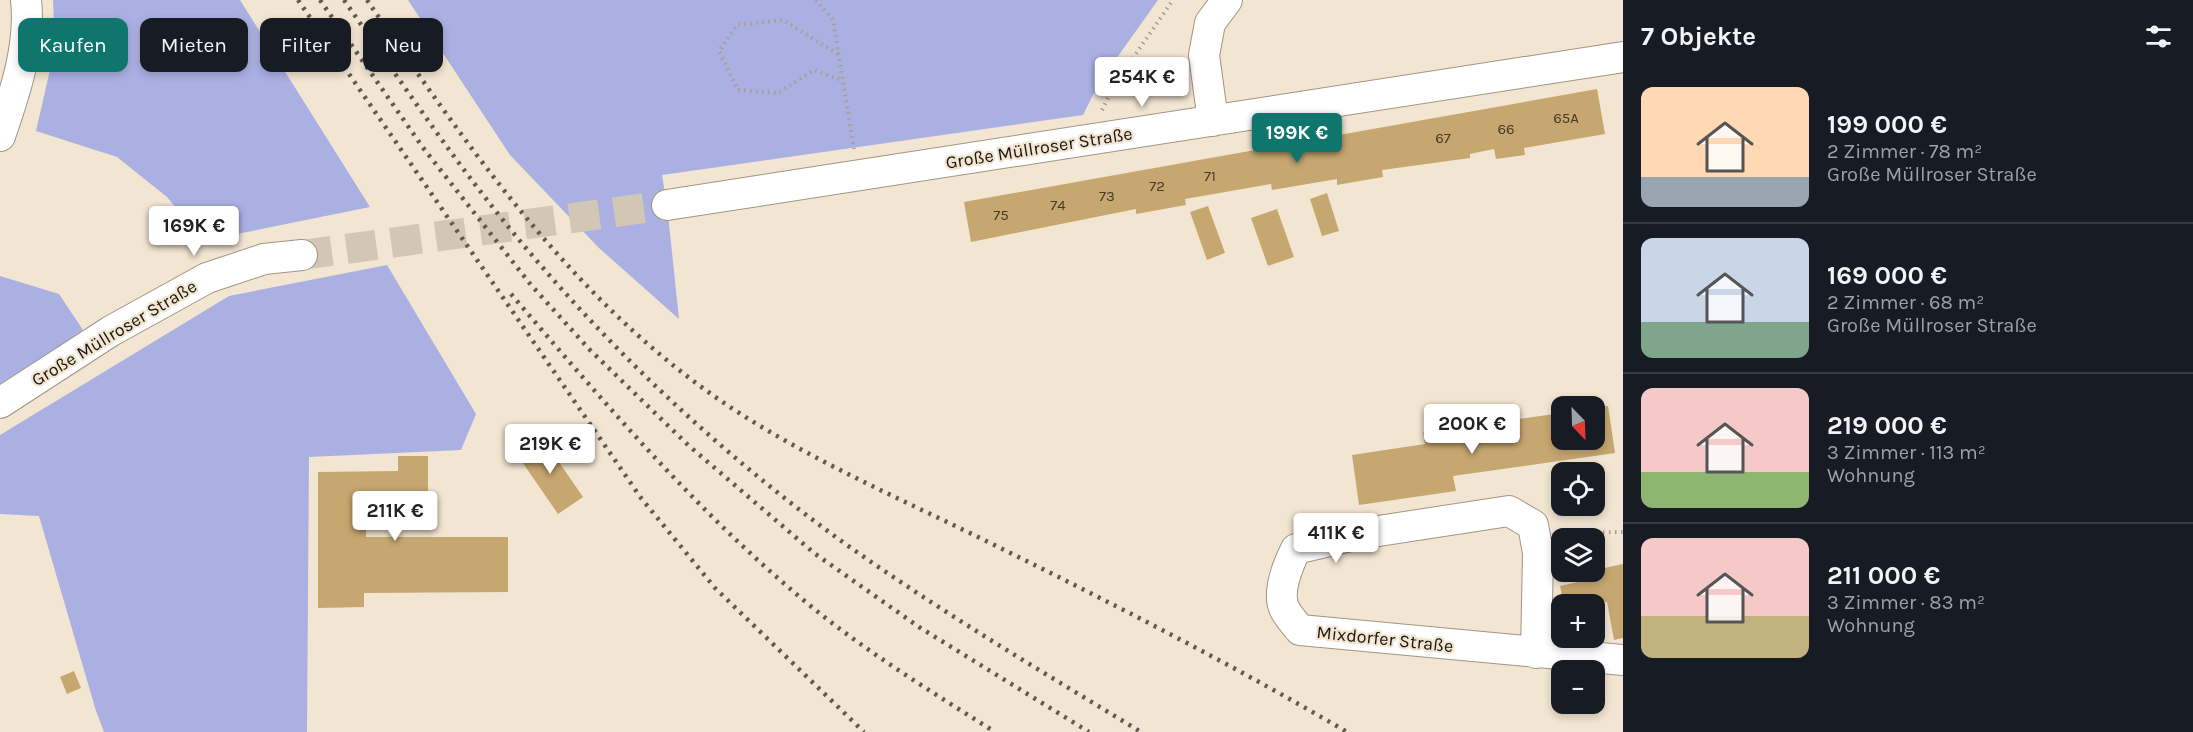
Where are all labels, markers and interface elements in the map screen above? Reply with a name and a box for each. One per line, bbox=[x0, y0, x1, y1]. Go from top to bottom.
chip: Kaufen bbox=[18, 18, 128, 72]
chip: Mieten bbox=[140, 18, 248, 72]
chip: Filter bbox=[260, 18, 351, 72]
chip: Neu bbox=[363, 18, 443, 72]
icon: filters bbox=[2142, 20, 2175, 53]
text: 7 Objekte bbox=[1641, 21, 1756, 52]
pin: 254K € bbox=[1093, 57, 1191, 108]
text: 254K € bbox=[1109, 65, 1175, 88]
house number: 65A bbox=[1553, 109, 1579, 127]
text: 199 000 € bbox=[1827, 109, 1947, 140]
icon: home bbox=[1689, 111, 1761, 183]
pin: 199K € bbox=[1248, 113, 1346, 164]
house number: 66 bbox=[1497, 120, 1515, 138]
text: 199K € bbox=[1266, 121, 1328, 144]
street label: Große Müllroser Straße bbox=[944, 122, 1134, 174]
house number: 67 bbox=[1435, 129, 1451, 147]
text: 2 Zimmer · 78 m² bbox=[1827, 140, 1982, 163]
text: Große Müllroser Straße bbox=[1827, 163, 2037, 186]
house number: 71 bbox=[1204, 167, 1216, 185]
house number: 72 bbox=[1149, 177, 1165, 195]
house number: 73 bbox=[1099, 187, 1115, 205]
house number: 74 bbox=[1050, 196, 1066, 214]
pin: 169K € bbox=[145, 206, 243, 257]
house number: 75 bbox=[993, 206, 1009, 224]
text: 169K € bbox=[163, 214, 225, 237]
text: 169 000 € bbox=[1827, 260, 1947, 291]
icon: home bbox=[1689, 262, 1761, 334]
street label: Große Müllroser Straße bbox=[27, 275, 201, 391]
text: 2 Zimmer · 68 m² bbox=[1827, 291, 1984, 314]
text: Große Müllroser Straße bbox=[1827, 314, 2037, 337]
north arrow bbox=[1551, 396, 1605, 450]
map controls bbox=[1551, 396, 1605, 714]
pin: 200K € bbox=[1423, 404, 1521, 455]
text: 219 000 € bbox=[1827, 410, 1947, 441]
text: 200K € bbox=[1438, 412, 1506, 435]
icon: home bbox=[1689, 412, 1761, 484]
pin: 219K € bbox=[501, 424, 599, 475]
text: 219K € bbox=[519, 432, 581, 455]
text: 3 Zimmer · 113 m² bbox=[1827, 441, 1986, 464]
button: locate bbox=[1551, 462, 1605, 516]
text: Wohnung bbox=[1827, 464, 1915, 487]
pin: 211K € bbox=[346, 491, 444, 542]
text: 211K € bbox=[366, 499, 424, 522]
pin: 411K € bbox=[1287, 513, 1385, 564]
text: 411K € bbox=[1308, 521, 1364, 544]
button: layers bbox=[1551, 528, 1605, 582]
text: 211 000 € bbox=[1827, 560, 1940, 591]
icon: home bbox=[1689, 562, 1761, 634]
text: 3 Zimmer · 83 m² bbox=[1827, 591, 1985, 614]
button: + bbox=[1551, 594, 1605, 648]
text: Wohnung bbox=[1827, 614, 1915, 637]
street label: Mixdorfer Straße bbox=[1316, 621, 1454, 657]
button: − bbox=[1551, 660, 1605, 714]

